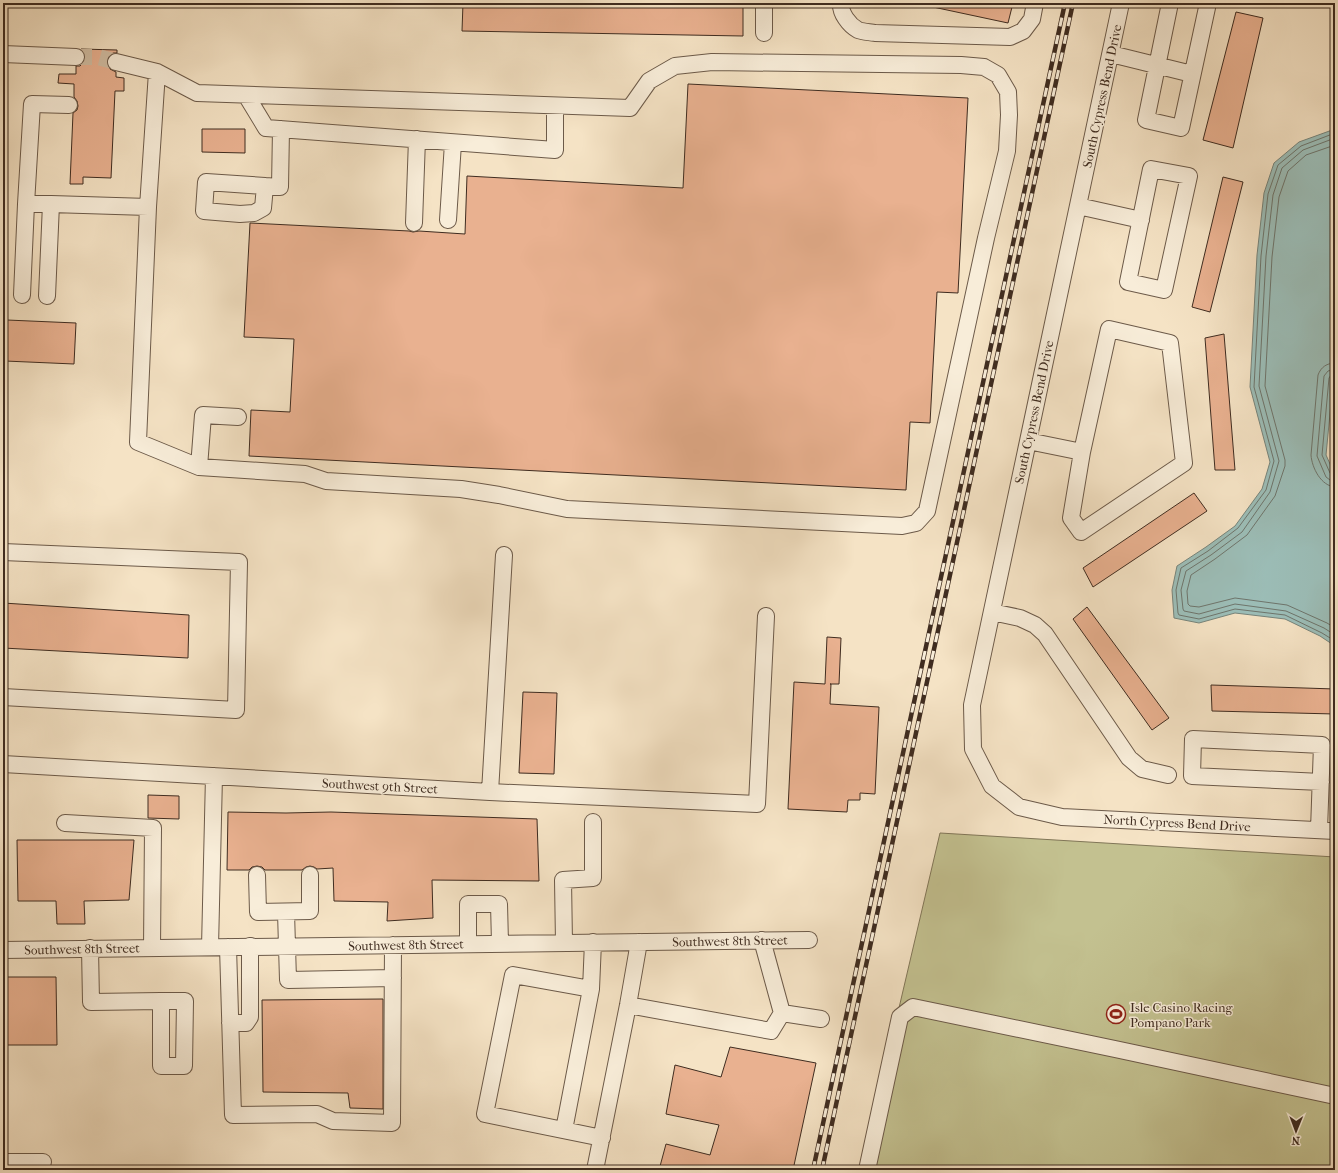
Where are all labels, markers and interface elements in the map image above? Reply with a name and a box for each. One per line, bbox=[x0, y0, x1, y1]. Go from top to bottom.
street label: South Cypress Bend Drive bbox=[1079, 22, 1125, 169]
street label: South Cypress Bend Drive bbox=[1011, 338, 1057, 485]
street label: Southwest 9th Street bbox=[322, 775, 439, 797]
street label: North Cypress Bend Drive bbox=[1103, 812, 1252, 834]
street label: Southwest 8th Street bbox=[672, 932, 788, 950]
street label: Southwest 8th Street bbox=[348, 936, 464, 954]
street label: Southwest 8th Street bbox=[24, 940, 140, 958]
place label: Isle Casino Racing Pompano Park bbox=[1130, 1000, 1234, 1030]
sports icon: Isle Casino Racing Pompano Park bbox=[1105, 1003, 1127, 1025]
north arrow bbox=[1276, 1111, 1316, 1151]
text: N bbox=[1291, 1134, 1300, 1147]

